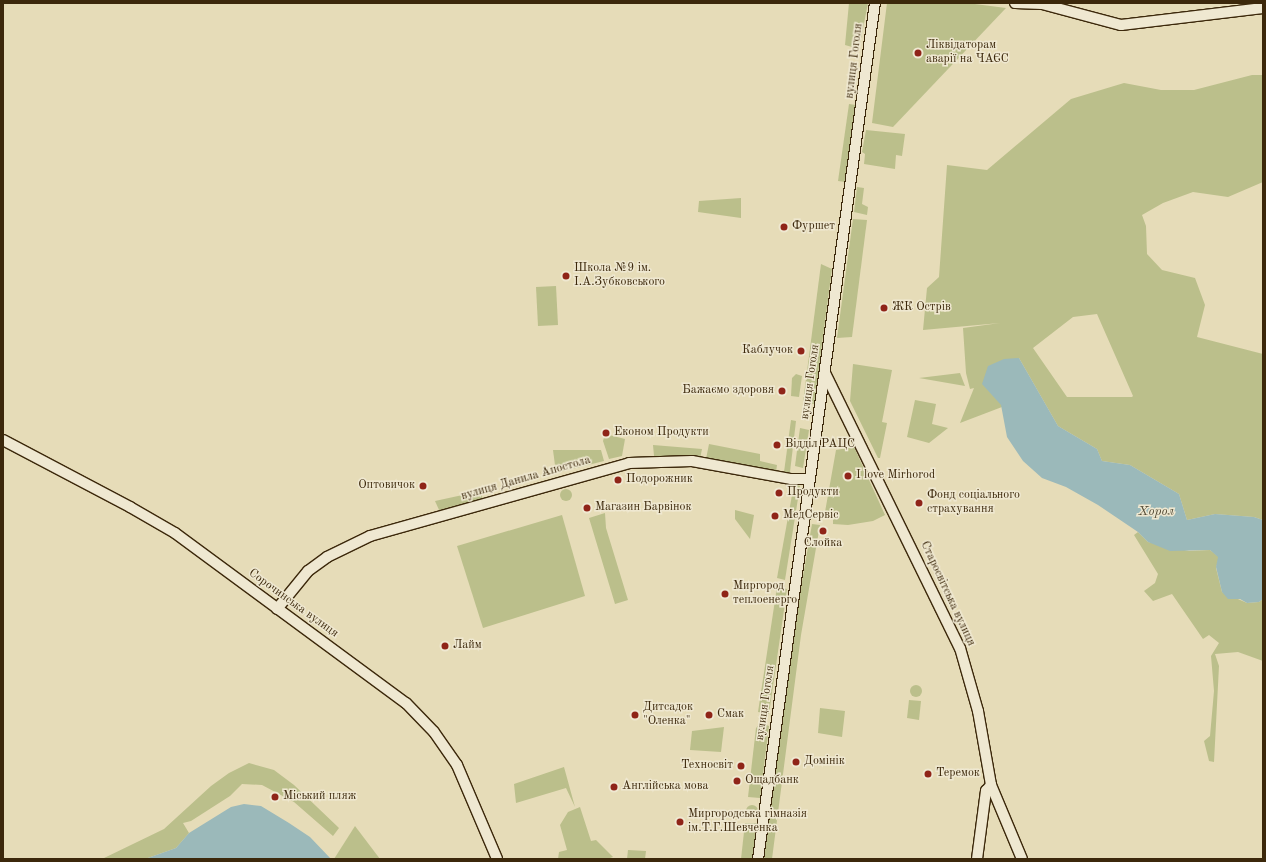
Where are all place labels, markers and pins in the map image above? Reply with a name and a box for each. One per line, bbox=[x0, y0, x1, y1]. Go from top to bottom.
place label: Ліквідаторам аварії на ЧАЄС bbox=[926, 39, 1009, 67]
marker: Ліквідаторам аварії на ЧАЄС bbox=[913, 48, 923, 58]
place label: Фуршет bbox=[792, 220, 835, 234]
marker: Фуршет bbox=[779, 222, 789, 232]
place label: Школа №9 ім. І.А.Зубковського bbox=[574, 262, 665, 290]
marker: Школа №9 ім. І.А.Зубковського bbox=[561, 271, 571, 281]
place label: ЖК Острів bbox=[892, 301, 951, 315]
marker: ЖК Острів bbox=[879, 303, 889, 313]
place label: Каблучок bbox=[742, 344, 793, 358]
marker: Каблучок bbox=[796, 346, 806, 356]
place label: Бажаємо здоровя bbox=[682, 384, 774, 398]
marker: Бажаємо здоровя bbox=[777, 386, 787, 396]
place label: Економ Продукти bbox=[614, 426, 709, 440]
marker: Економ Продукти bbox=[601, 428, 611, 438]
place label: Відділ РАЦС bbox=[785, 438, 855, 452]
marker: Відділ РАЦС bbox=[772, 440, 782, 450]
place label: I love Mirhorod bbox=[856, 469, 935, 483]
marker: I love Mirhorod bbox=[843, 471, 853, 481]
place label: Подорожник bbox=[626, 473, 693, 487]
marker: Подорожник bbox=[613, 475, 623, 485]
place label: Оптовичок bbox=[358, 479, 415, 493]
marker: Оптовичок bbox=[418, 481, 428, 491]
place label: Продукти bbox=[787, 486, 839, 500]
marker: Продукти bbox=[774, 488, 784, 498]
place label: Фонд соціального страхування bbox=[927, 489, 1020, 517]
marker: Фонд соціального страхування bbox=[914, 498, 924, 508]
place label: Магазин Барвінок bbox=[595, 501, 692, 515]
marker: Магазин Барвінок bbox=[582, 503, 592, 513]
place label: МедСервіс bbox=[783, 509, 838, 523]
marker: МедСервіс bbox=[770, 511, 780, 521]
marker: Слойка bbox=[818, 526, 828, 536]
place label: Слойка bbox=[804, 537, 842, 551]
place label: Миргород теплоенерго bbox=[733, 580, 797, 608]
marker: Миргород теплоенерго bbox=[720, 589, 730, 599]
place label: Лайм bbox=[453, 639, 482, 653]
marker: Лайм bbox=[440, 641, 450, 651]
place label: Дитсадок "Оленка" bbox=[643, 701, 693, 729]
place label: Смак bbox=[717, 708, 744, 722]
marker: Дитсадок "Оленка" bbox=[630, 710, 640, 720]
marker: Смак bbox=[704, 710, 714, 720]
place label: Домінік bbox=[804, 755, 845, 769]
marker: Домінік bbox=[791, 757, 801, 767]
place label: Техносвіт bbox=[681, 759, 733, 773]
marker: Техносвіт bbox=[736, 761, 746, 771]
place label: Теремок bbox=[936, 767, 980, 781]
marker: Теремок bbox=[923, 769, 933, 779]
place label: Ощадбанк bbox=[745, 774, 799, 788]
marker: Ощадбанк bbox=[732, 776, 742, 786]
place label: Англійська мова bbox=[622, 780, 708, 794]
marker: Англійська мова bbox=[609, 782, 619, 792]
place label: Міський пляж bbox=[283, 790, 356, 804]
marker: Міський пляж bbox=[270, 792, 280, 802]
place label: Миргородська гімназія ім.Т.Г.Шевченка bbox=[688, 808, 807, 836]
marker: Миргородська гімназія ім.Т.Г.Шевченка bbox=[675, 817, 685, 827]

